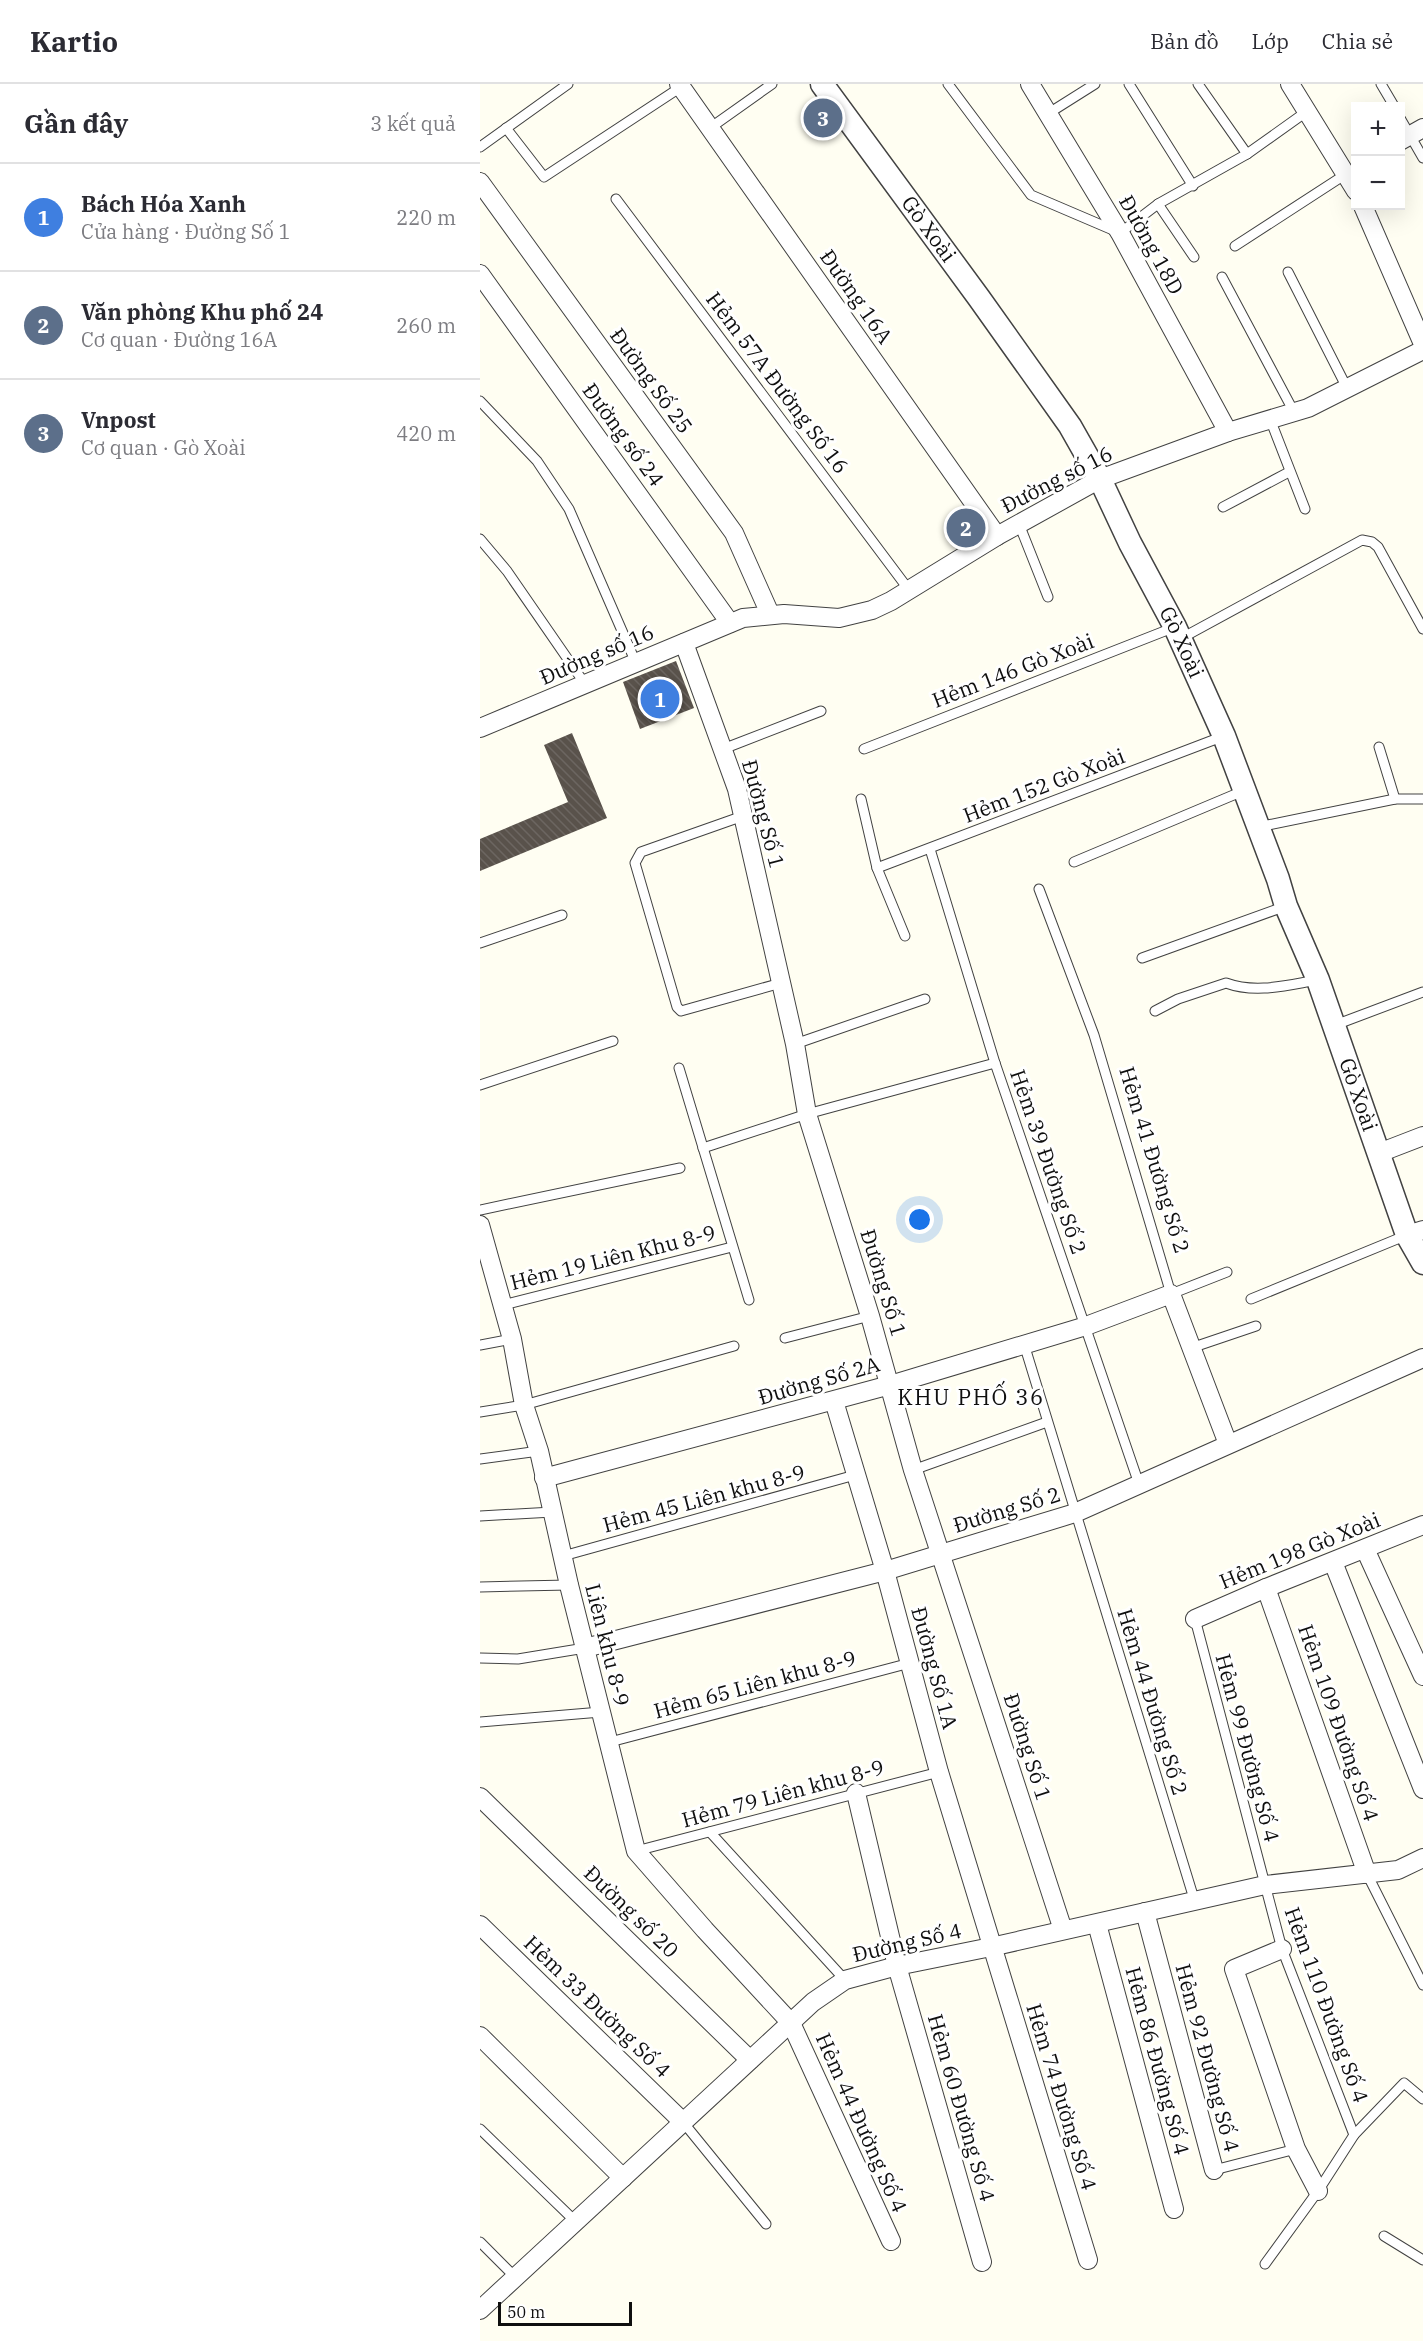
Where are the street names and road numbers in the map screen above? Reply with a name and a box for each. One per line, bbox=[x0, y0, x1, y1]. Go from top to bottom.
street label: Gò Xoài bbox=[896, 190, 963, 267]
street label: Đường 18D bbox=[1113, 190, 1191, 299]
street label: Đường 16A bbox=[814, 244, 900, 350]
street label: Hẻm 57A Đường Số 16 bbox=[700, 286, 855, 479]
street label: Đường Số 25 bbox=[604, 322, 699, 439]
street label: Đường số 24 bbox=[577, 377, 671, 492]
street label: Đường số 16 bbox=[996, 439, 1117, 519]
street label: Gò Xoài bbox=[1154, 601, 1211, 682]
street label: Đường số 16 bbox=[535, 617, 658, 691]
street label: Hẻm 146 Gò Xoài bbox=[928, 626, 1098, 714]
street label: Hẻm 152 Gò Xoài bbox=[959, 741, 1129, 829]
street label: Đường Số 1 bbox=[736, 756, 792, 871]
street label: Gò Xoài bbox=[1333, 1054, 1385, 1135]
street label: Hẻm 41 Đường Số 2 bbox=[1113, 1063, 1197, 1256]
street label: Hẻm 39 Đường Số 2 bbox=[1004, 1065, 1094, 1258]
street label: Hẻm 19 Liên Khu 8-9 bbox=[507, 1218, 718, 1296]
street label: Đường Số 1 bbox=[854, 1226, 914, 1340]
street label: Đường Số 2A bbox=[755, 1349, 883, 1411]
street label: Hẻm 45 Liên khu 8-9 bbox=[600, 1458, 808, 1538]
street label: Đường Số 2 bbox=[950, 1479, 1064, 1539]
street label: Hẻm 198 Gò Xoài bbox=[1215, 1505, 1384, 1595]
street label: Liên khu 8-9 bbox=[579, 1581, 637, 1709]
street label: Đường Số 1A bbox=[905, 1604, 965, 1733]
street label: Hẻm 44 Đường Số 2 bbox=[1111, 1605, 1195, 1798]
street label: Hẻm 109 Đường Số 4 bbox=[1292, 1621, 1386, 1825]
street label: Hẻm 65 Liên khu 8-9 bbox=[651, 1644, 859, 1724]
street label: Hẻm 99 Đường Số 4 bbox=[1209, 1651, 1287, 1845]
street label: Đường Số 1 bbox=[997, 1690, 1058, 1804]
street label: Hẻm 79 Liên khu 8-9 bbox=[679, 1753, 887, 1833]
street label: Đường số 20 bbox=[578, 1859, 685, 1964]
street label: Hẻm 110 Đường Số 4 bbox=[1278, 1903, 1375, 2106]
street label: Đường Số 4 bbox=[850, 1916, 964, 1968]
street label: Hẻm 33 Đường Số 4 bbox=[518, 1929, 677, 2084]
street label: Hẻm 92 Đường Số 4 bbox=[1169, 1961, 1247, 2155]
street label: Hẻm 86 Đường Số 4 bbox=[1119, 1964, 1197, 2158]
street label: Hẻm 74 Đường Số 4 bbox=[1020, 2000, 1104, 2193]
street label: Hẻm 60 Đường Số 4 bbox=[922, 2011, 1002, 2205]
street label: Hẻm 44 Đường Số 4 bbox=[810, 2028, 914, 2217]

